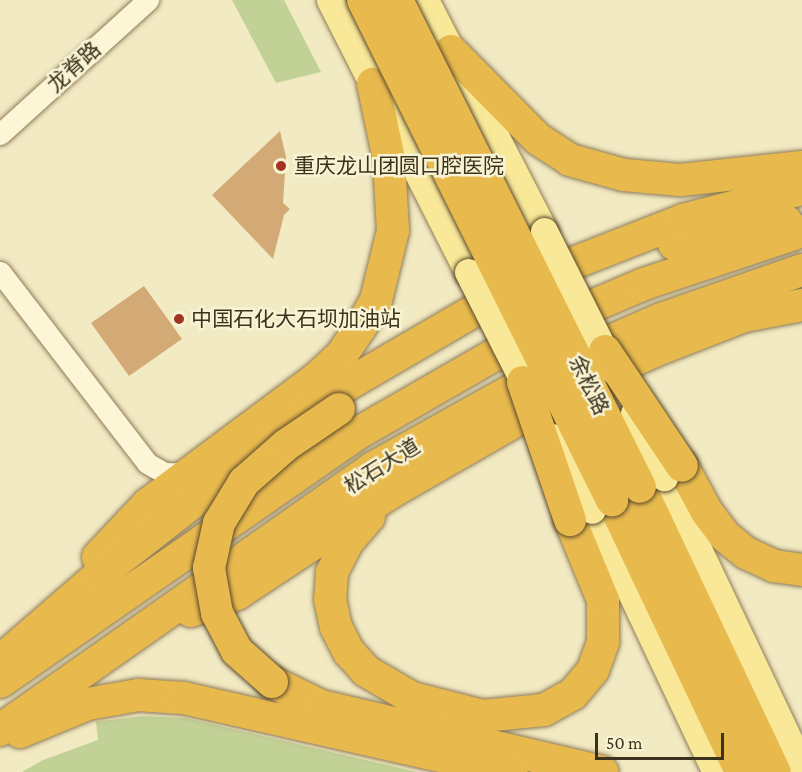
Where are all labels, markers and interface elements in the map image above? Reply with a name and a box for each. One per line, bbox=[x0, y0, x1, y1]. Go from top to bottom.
street label: 龙脊路 bbox=[42, 37, 106, 97]
place label: 重庆龙山团圆口腔医院 bbox=[294, 153, 504, 179]
marker: 重庆龙山团圆口腔医院 bbox=[272, 157, 290, 175]
place label: 中国石化大石坝加油站 bbox=[191, 306, 401, 332]
marker: 中国石化大石坝加油站 bbox=[172, 312, 186, 326]
street label: 余松路 bbox=[564, 351, 614, 419]
street label: 松石大道 bbox=[340, 433, 424, 499]
scale bar bbox=[598, 721, 727, 759]
text: 50 m bbox=[606, 733, 643, 753]

